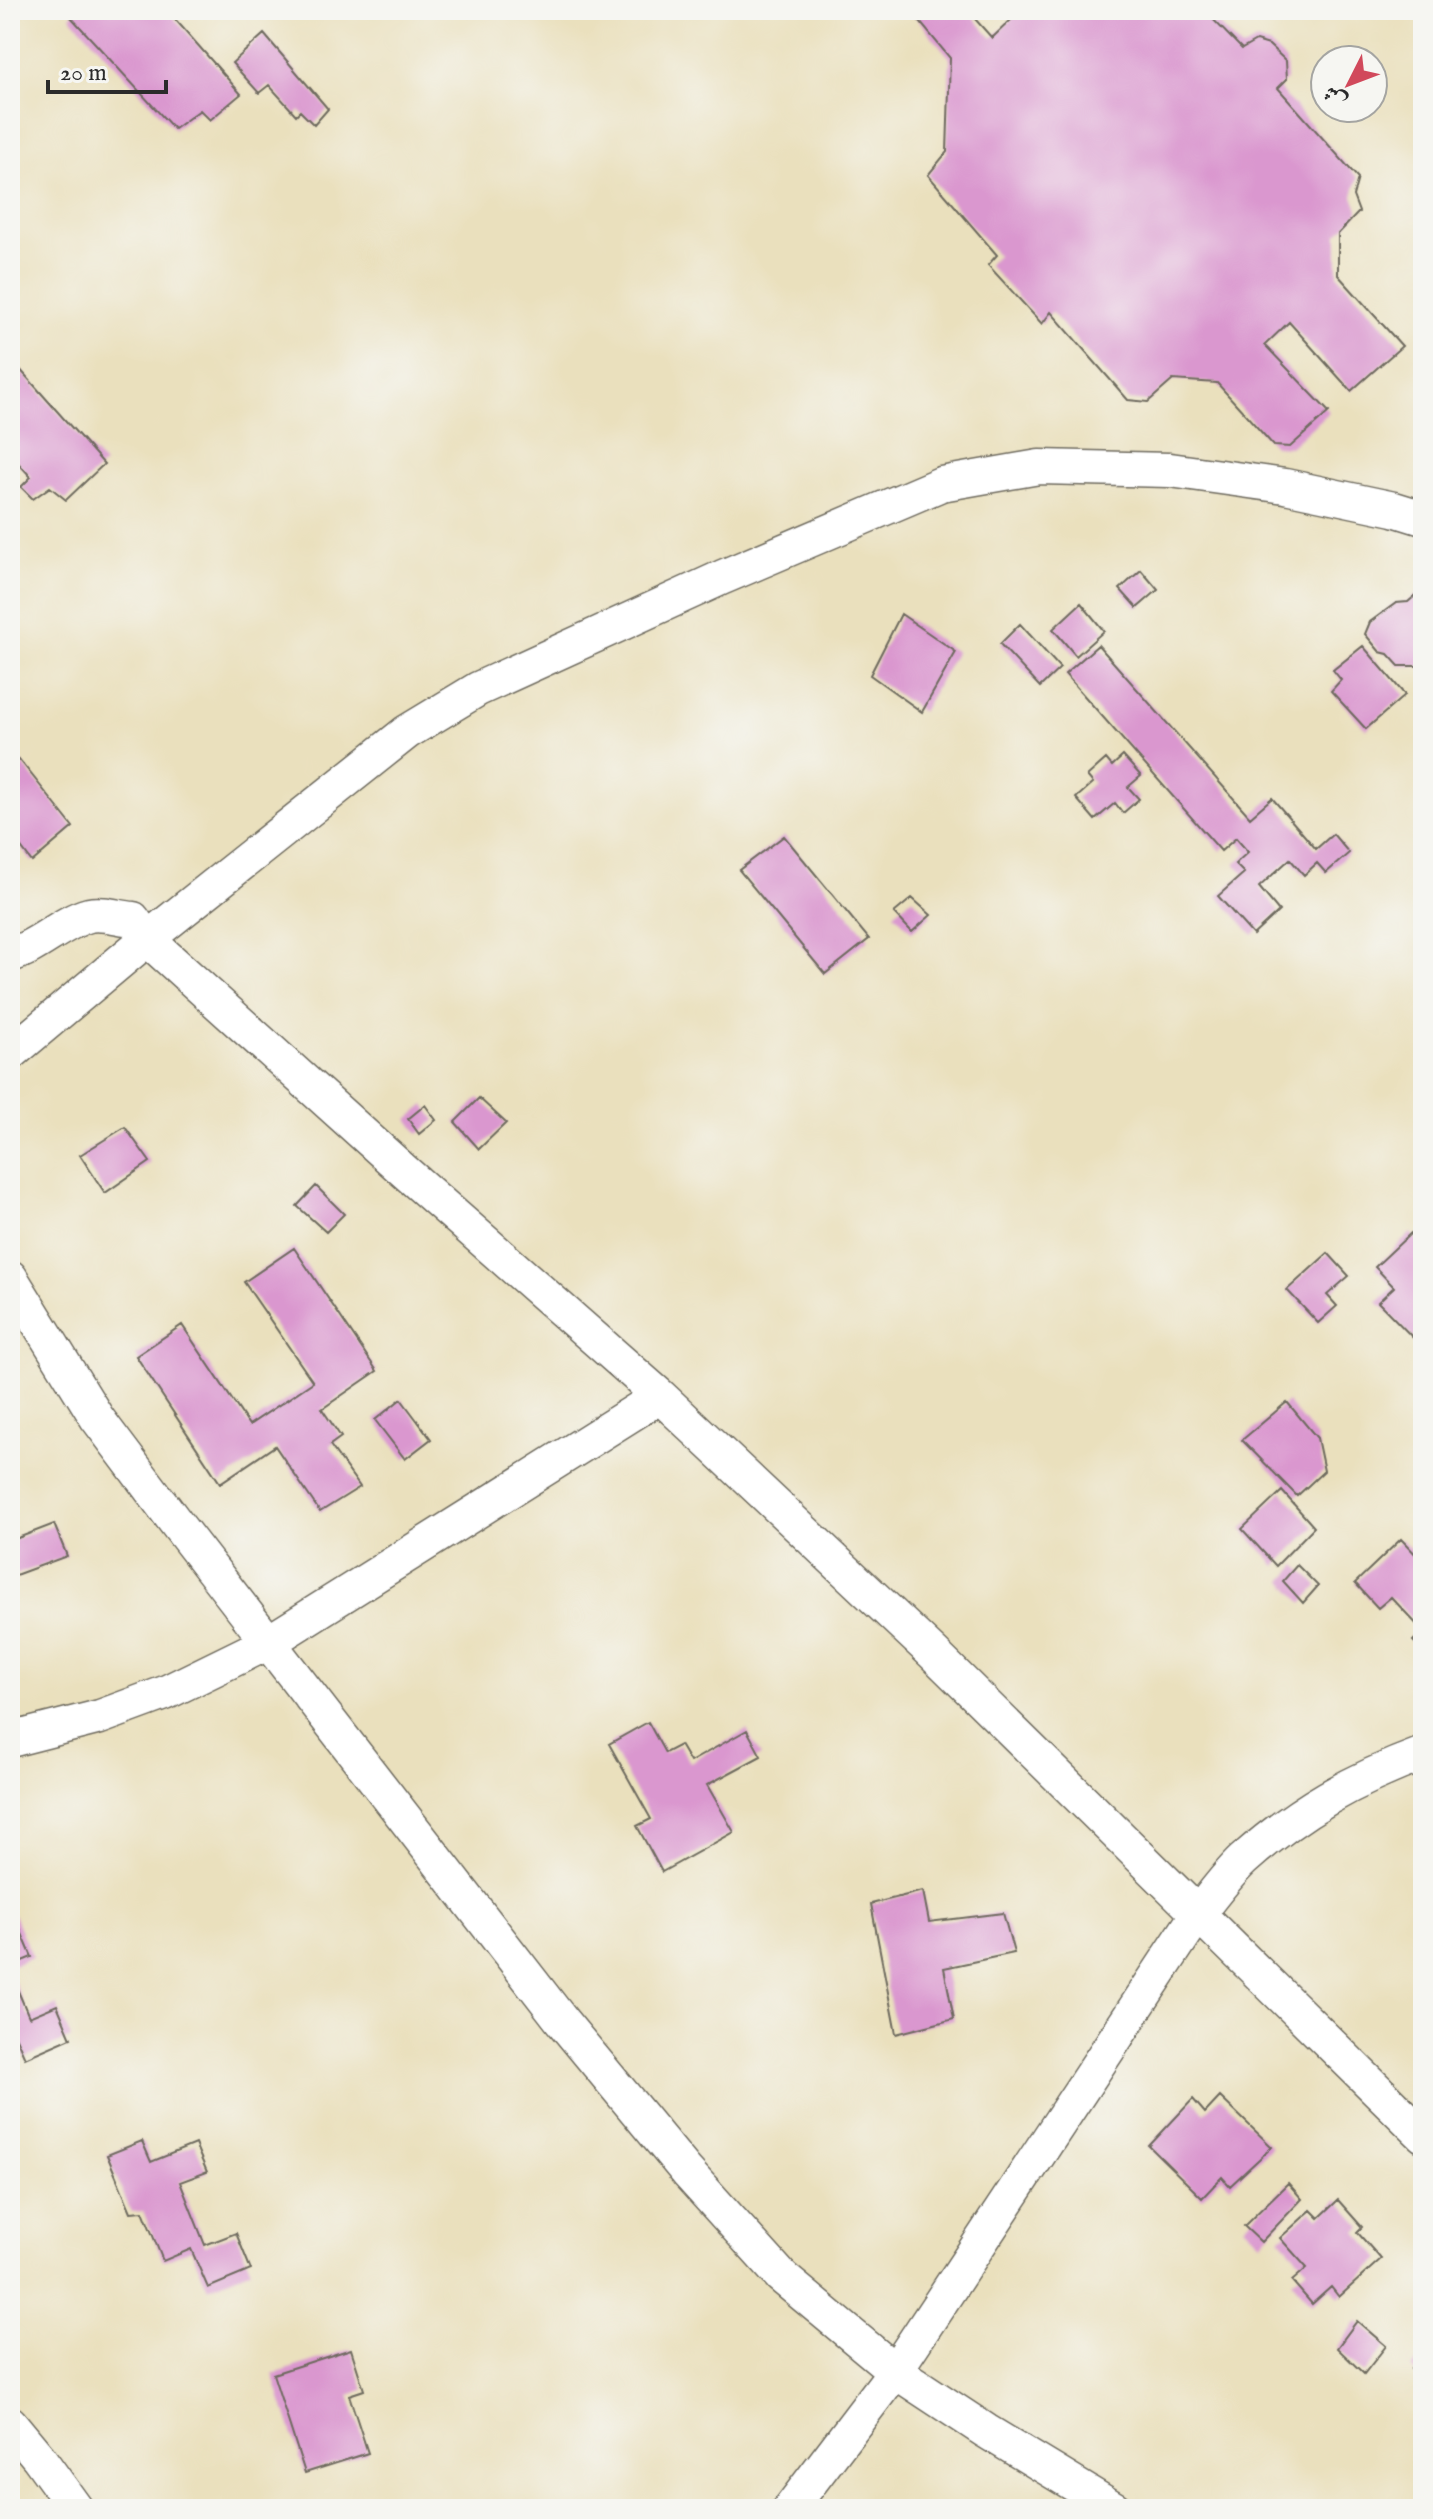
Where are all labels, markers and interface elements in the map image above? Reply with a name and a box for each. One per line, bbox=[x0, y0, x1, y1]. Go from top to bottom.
scale bar bbox=[48, 44, 166, 94]
north arrow bbox=[1309, 44, 1389, 124]
text: 20 m bbox=[60, 58, 107, 89]
text: ش bbox=[1318, 79, 1353, 114]

